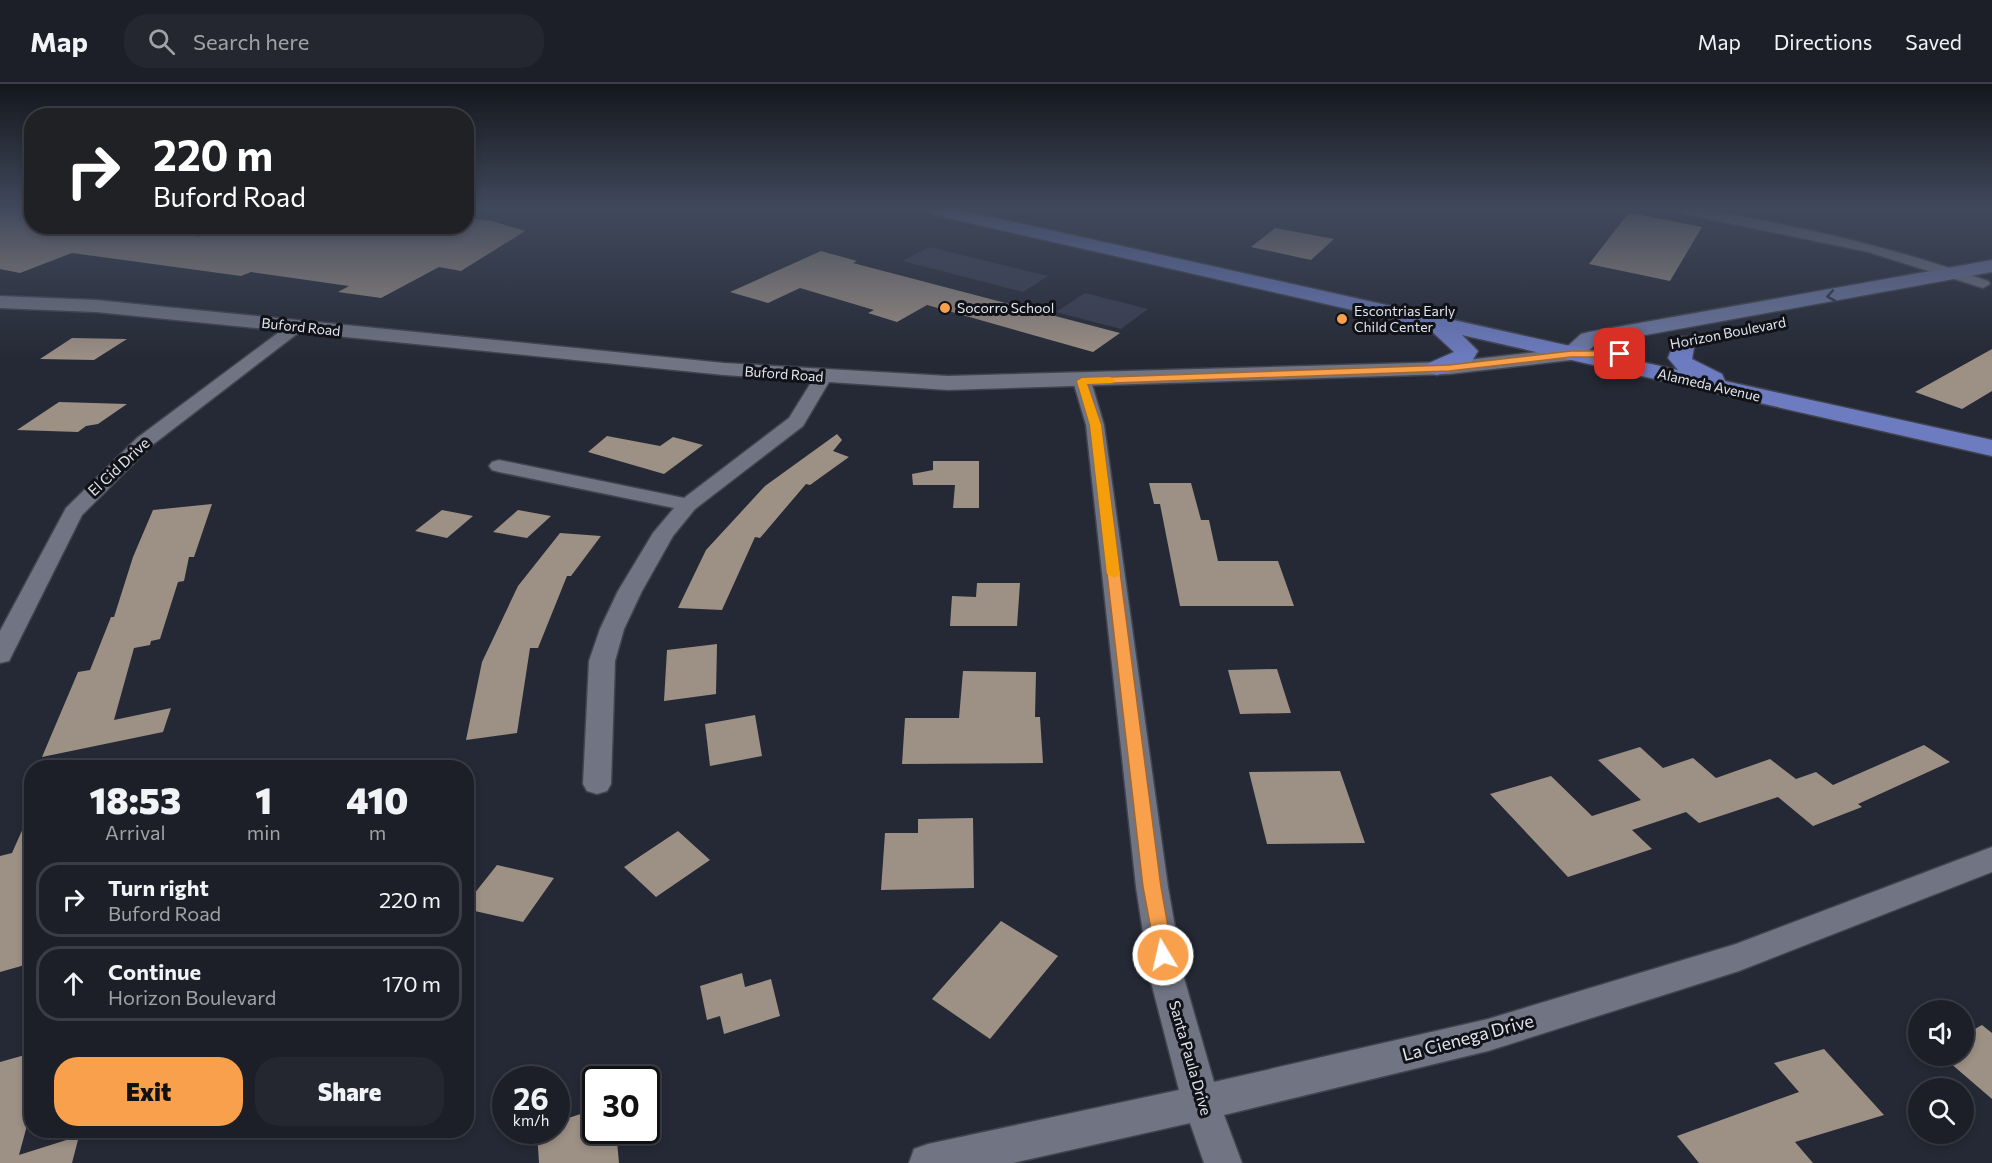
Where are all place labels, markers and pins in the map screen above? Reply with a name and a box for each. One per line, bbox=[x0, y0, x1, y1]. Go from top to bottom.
place label: Socorro School bbox=[957, 299, 1054, 316]
marker: Socorro School bbox=[938, 301, 952, 315]
place label: Escontrias Early Child Center bbox=[1354, 302, 1455, 335]
marker: Escontrias Early Child Center bbox=[1335, 312, 1349, 326]
pin bbox=[1594, 328, 1645, 379]

